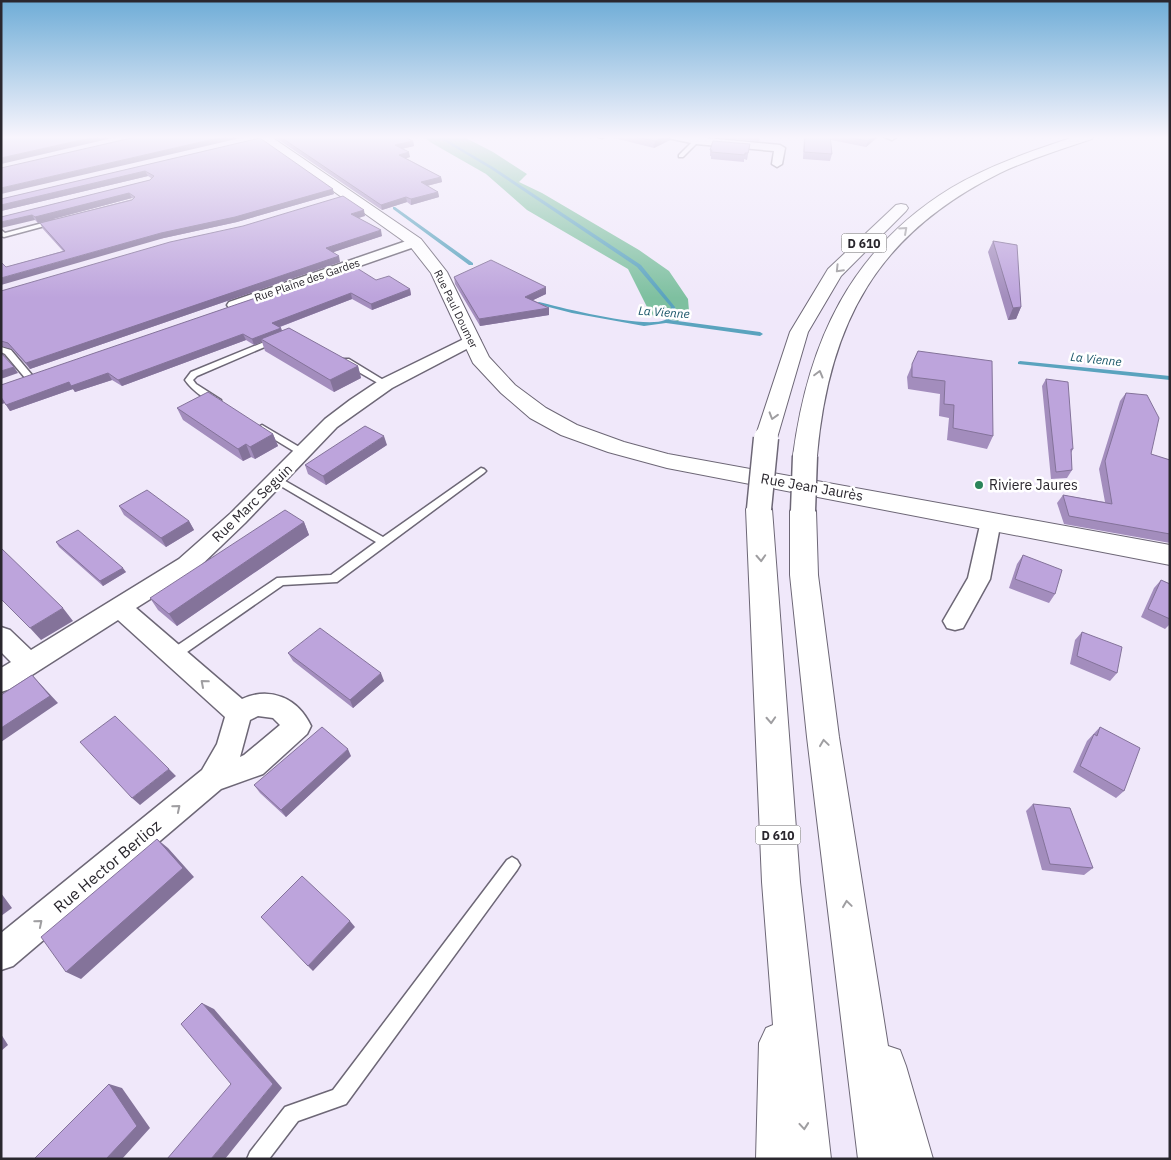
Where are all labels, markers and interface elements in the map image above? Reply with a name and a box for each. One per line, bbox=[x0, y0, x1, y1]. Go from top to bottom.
one-way arrow bbox=[899, 227, 908, 236]
road number: D 610 bbox=[842, 234, 886, 252]
street label: Rue Plaine des Gardes bbox=[252, 255, 362, 305]
one-way arrow bbox=[836, 263, 845, 272]
street label: Rue Paul Doumer bbox=[431, 267, 481, 351]
water label: La Vienne bbox=[638, 303, 690, 321]
water label: La Vienne bbox=[1070, 349, 1122, 369]
one-way arrow bbox=[814, 370, 824, 378]
one-way arrow bbox=[769, 411, 779, 419]
street label: Rue Marc Seguin bbox=[208, 460, 296, 546]
street label: Rue Jean Jaurès bbox=[759, 469, 865, 505]
place label: Riviere Jaures bbox=[989, 476, 1078, 494]
marker: Riviere Jaures bbox=[973, 479, 985, 491]
one-way arrow bbox=[756, 554, 767, 562]
one-way arrow bbox=[201, 680, 210, 689]
one-way arrow bbox=[766, 717, 777, 725]
one-way arrow bbox=[819, 739, 830, 747]
one-way arrow bbox=[172, 804, 181, 813]
street label: Rue Hector Berlioz bbox=[49, 815, 165, 917]
road number: D 610 bbox=[756, 826, 800, 844]
one-way arrow bbox=[842, 900, 853, 908]
one-way arrow bbox=[33, 920, 42, 928]
one-way arrow bbox=[798, 1123, 809, 1131]

